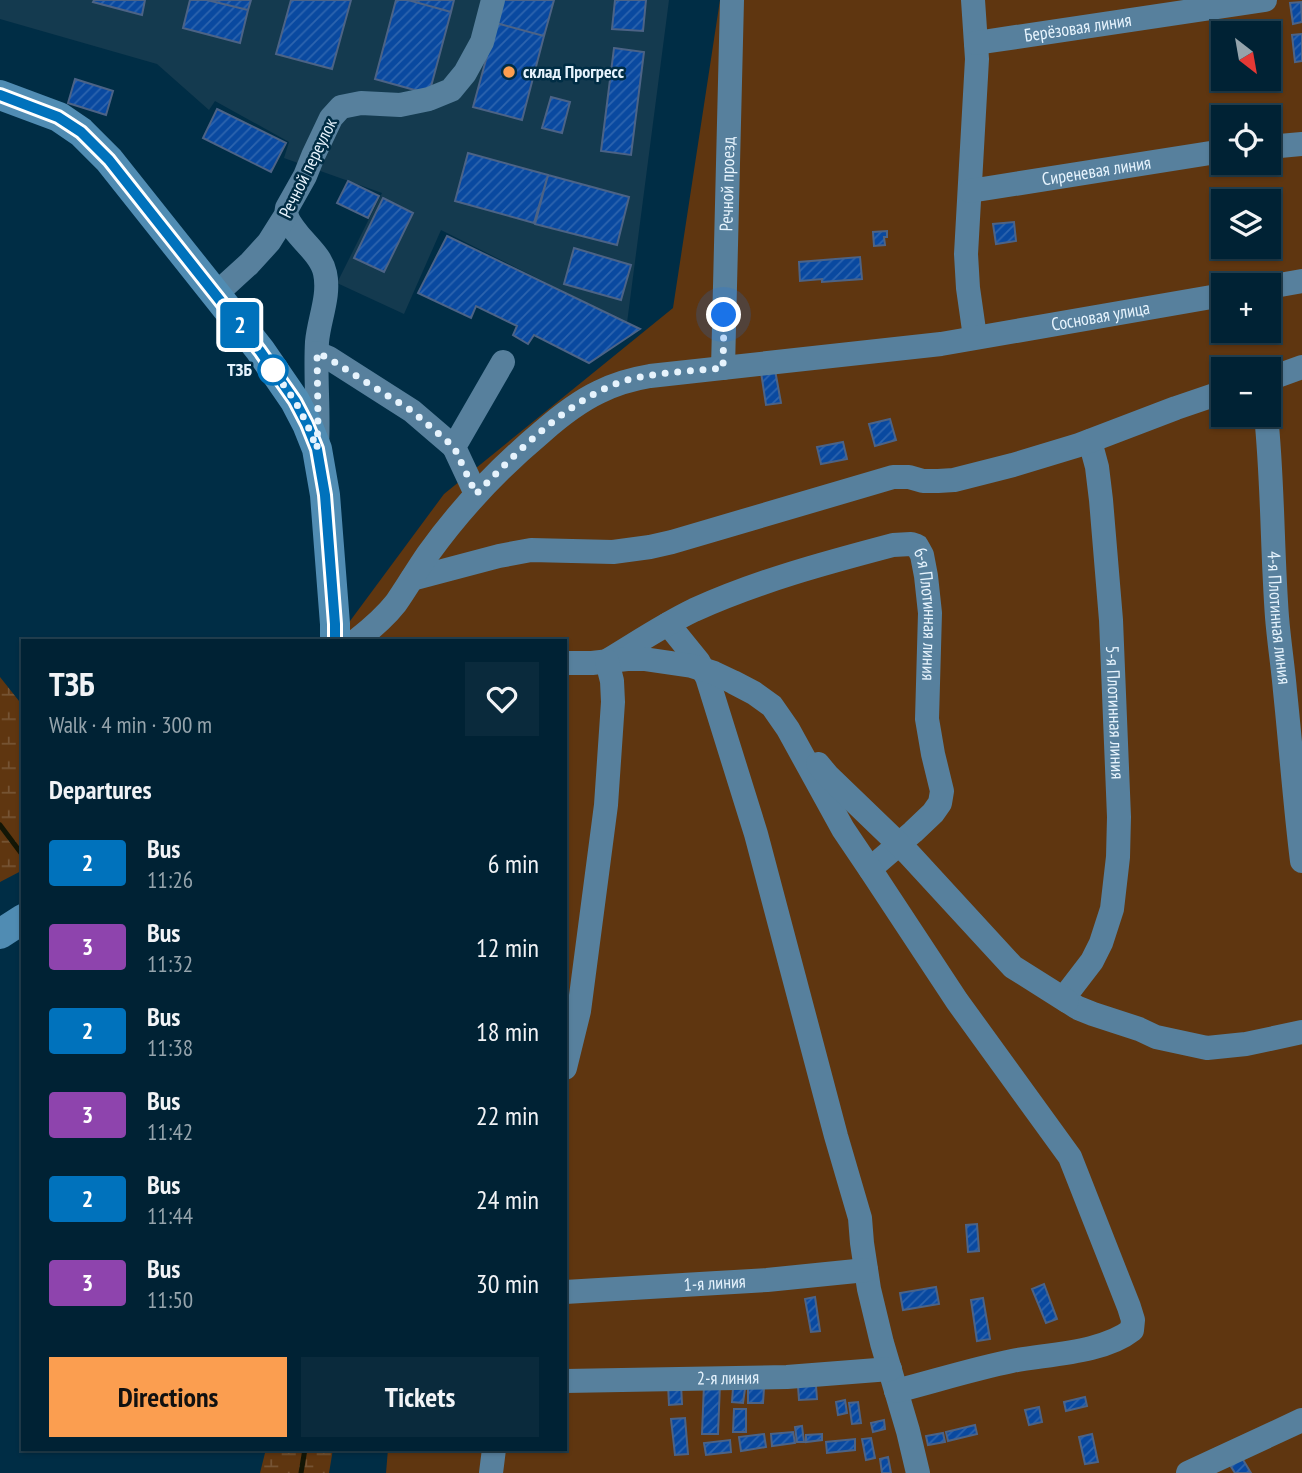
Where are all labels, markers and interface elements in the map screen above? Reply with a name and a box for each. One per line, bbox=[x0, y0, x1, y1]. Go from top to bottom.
street label: Берёзовая линия bbox=[1023, 8, 1133, 47]
north arrow bbox=[1211, 21, 1281, 91]
map controls bbox=[1211, 21, 1281, 427]
place label: склад Прогресс bbox=[523, 60, 625, 83]
marker: склад Прогресс bbox=[501, 64, 517, 80]
button: locate bbox=[1211, 105, 1281, 175]
street label: Речной переулок bbox=[273, 114, 342, 221]
street label: Речной проезд bbox=[714, 136, 740, 232]
street label: Сиреневая линия bbox=[1040, 151, 1152, 190]
button: layers bbox=[1211, 189, 1281, 259]
button: + bbox=[1211, 273, 1281, 343]
street label: Сосновая улица bbox=[1049, 296, 1152, 336]
your location bbox=[706, 297, 741, 332]
line badge: 2 bbox=[217, 302, 263, 348]
text: 2 bbox=[234, 309, 246, 340]
marker: ТЗБ bbox=[258, 355, 288, 385]
button: − bbox=[1211, 357, 1281, 427]
place label: ТЗБ bbox=[227, 358, 252, 381]
street label: 6-я Плотинная линия bbox=[909, 543, 942, 681]
street label: 4-я Плотинная линия bbox=[1263, 550, 1296, 685]
street label: 5-я Плотинная линия bbox=[1101, 645, 1129, 780]
text: ТЗБ bbox=[49, 662, 95, 705]
button: heart bbox=[465, 662, 539, 736]
text: Walk · 4 min · 300 m bbox=[49, 710, 212, 739]
text: Departures bbox=[49, 773, 152, 806]
text: Bus bbox=[147, 832, 180, 865]
text: 2 bbox=[82, 847, 93, 878]
text: 6 min bbox=[488, 847, 539, 880]
text: 11:26 bbox=[147, 865, 193, 894]
text: Bus bbox=[147, 916, 180, 949]
text: 3 bbox=[82, 931, 93, 962]
text: 12 min bbox=[476, 931, 539, 964]
text: 11:32 bbox=[147, 949, 193, 978]
text: Bus bbox=[147, 1000, 180, 1033]
text: 2 bbox=[82, 1015, 93, 1046]
text: 18 min bbox=[476, 1015, 539, 1048]
text: 11:38 bbox=[147, 1033, 193, 1062]
text: Bus bbox=[147, 1084, 180, 1117]
text: 3 bbox=[82, 1099, 93, 1130]
text: 22 min bbox=[476, 1099, 539, 1132]
text: 11:42 bbox=[147, 1117, 193, 1146]
text: Bus bbox=[147, 1168, 180, 1201]
text: 2 bbox=[82, 1183, 93, 1214]
text: 24 min bbox=[476, 1183, 539, 1216]
text: 11:44 bbox=[147, 1201, 193, 1230]
text: Bus bbox=[147, 1252, 180, 1285]
text: 3 bbox=[82, 1267, 93, 1298]
text: 30 min bbox=[476, 1267, 539, 1300]
street label: 1-я линия bbox=[683, 1269, 746, 1296]
text: 11:50 bbox=[147, 1285, 193, 1314]
button: Directions bbox=[49, 1357, 287, 1437]
button: Tickets bbox=[301, 1357, 539, 1437]
street label: 2-я линия bbox=[697, 1366, 759, 1390]

